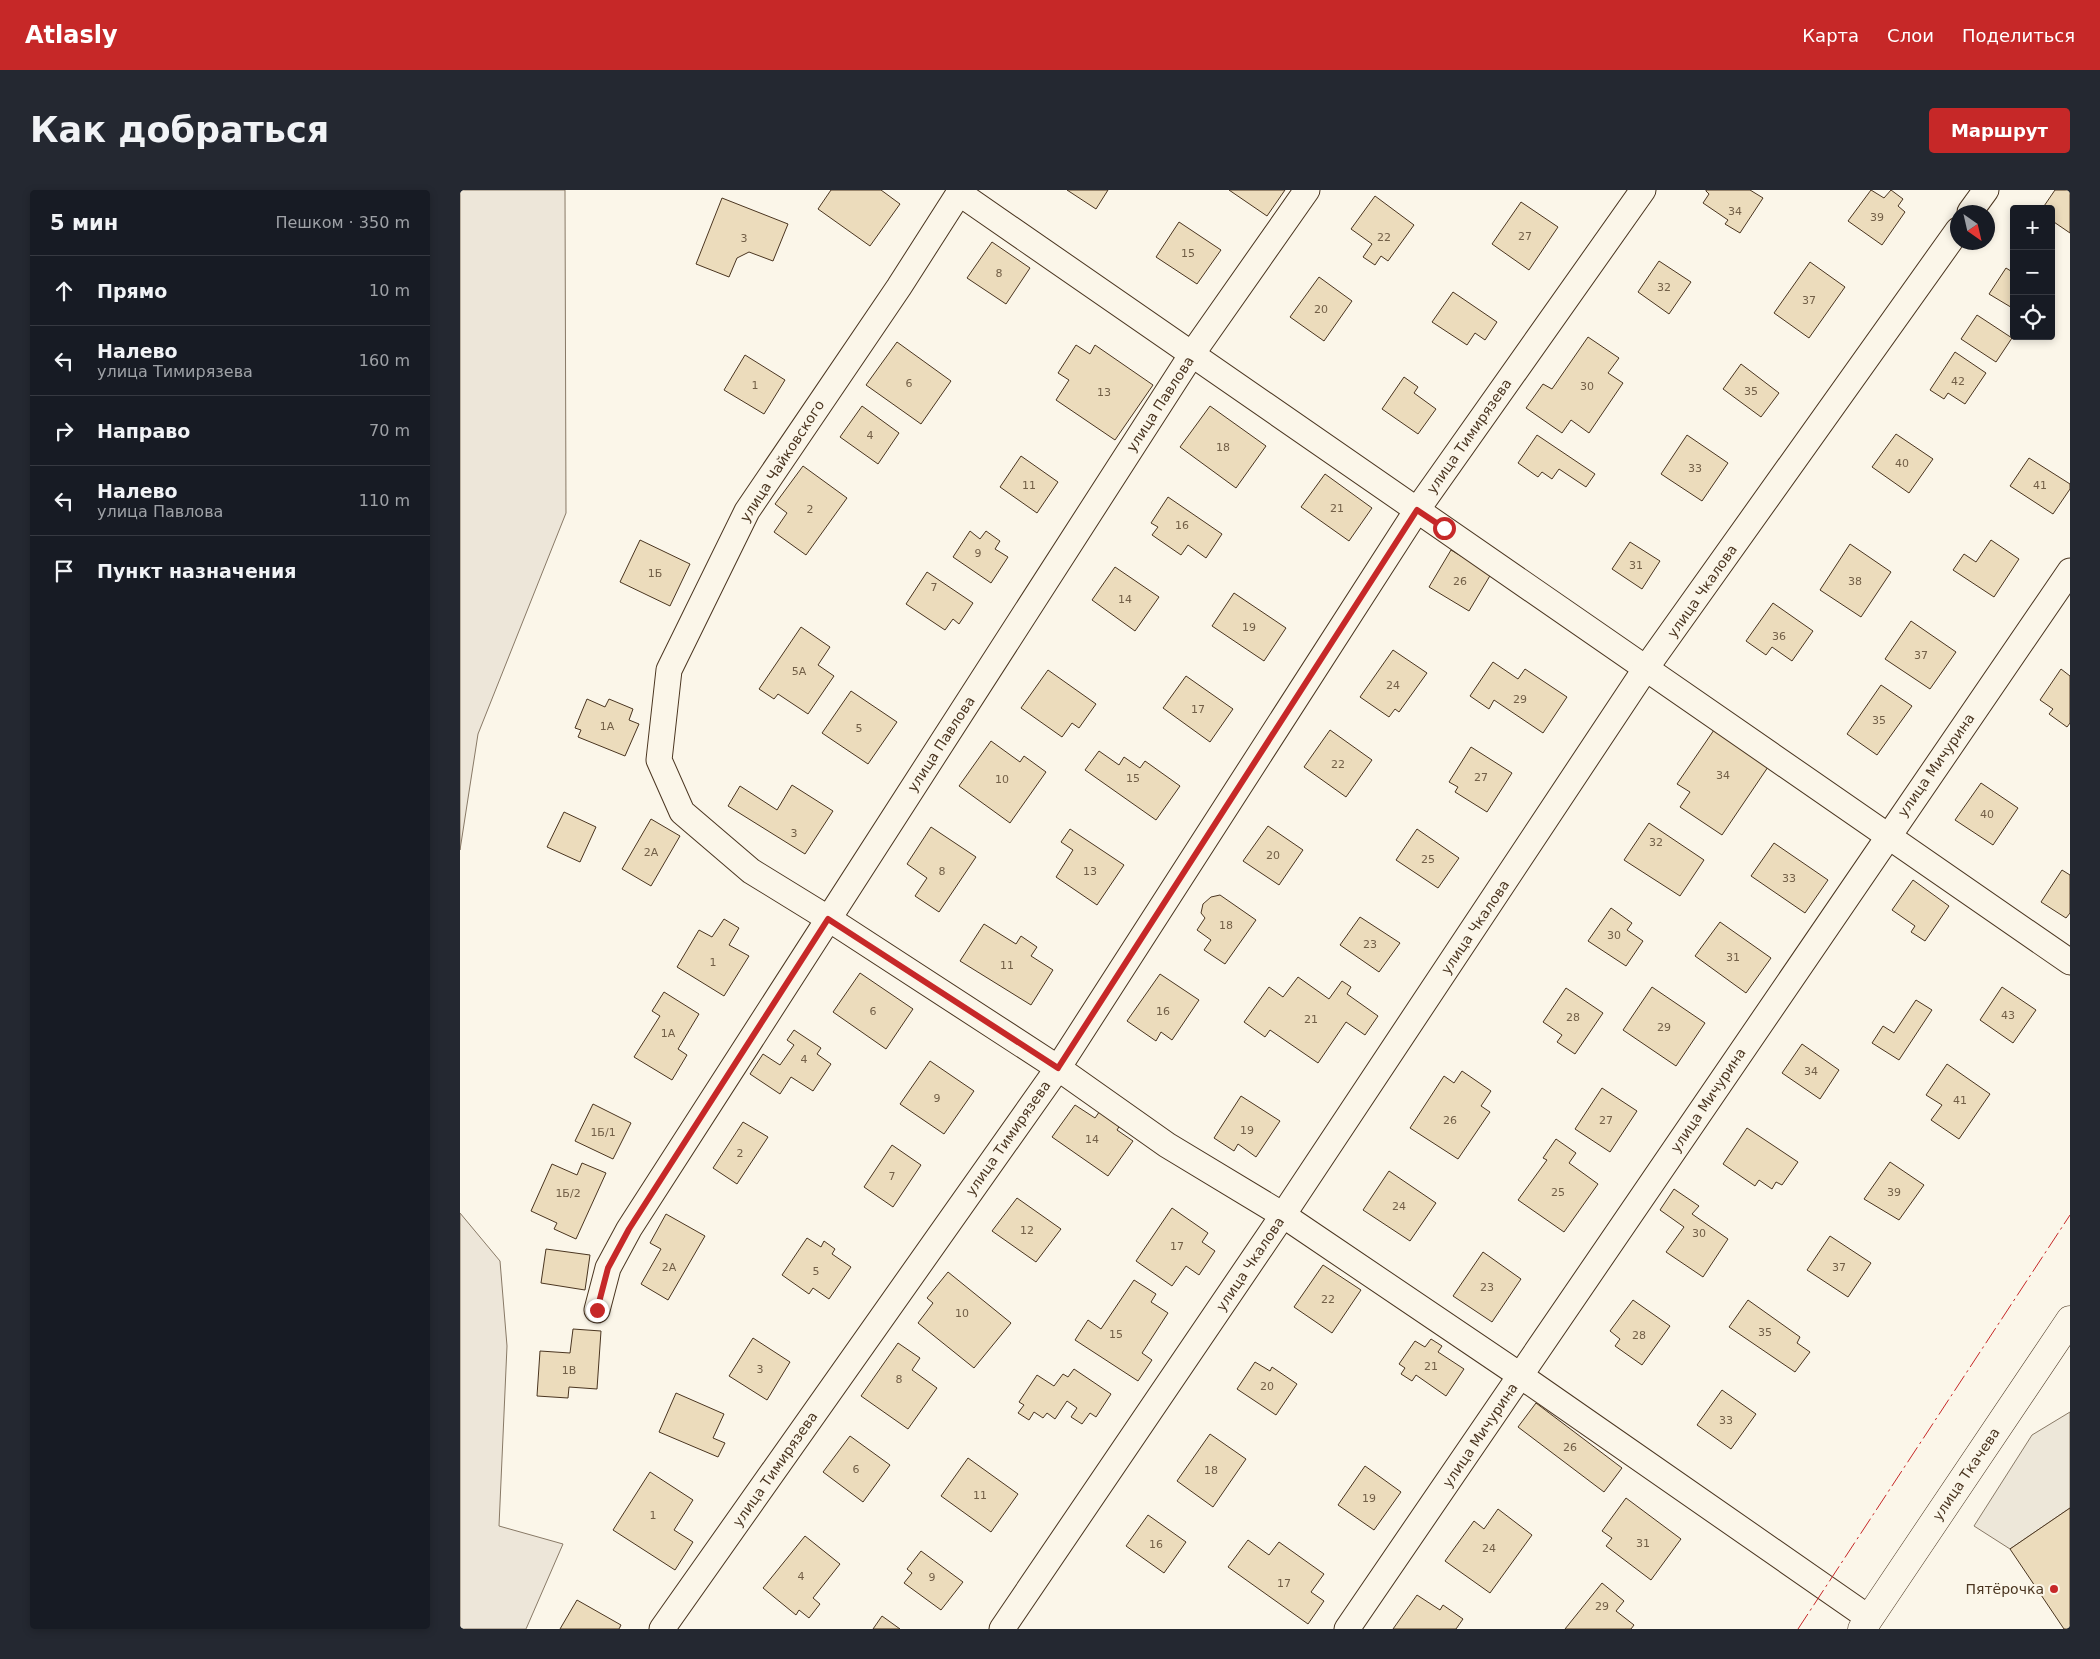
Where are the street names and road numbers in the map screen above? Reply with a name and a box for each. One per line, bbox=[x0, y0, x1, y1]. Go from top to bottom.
street label: улица Павлова bbox=[1123, 353, 1197, 455]
street label: улица Тимирязева bbox=[1423, 376, 1515, 496]
street label: улица Чайковского bbox=[737, 397, 827, 525]
street label: улица Чкалова bbox=[1664, 541, 1740, 641]
street label: улица Павлова bbox=[904, 693, 978, 795]
street label: улица Мичурина bbox=[1894, 710, 1978, 820]
street label: улица Чкалова bbox=[1438, 877, 1512, 977]
street label: улица Мичурина bbox=[1667, 1045, 1749, 1155]
street label: улица Тимирязева bbox=[962, 1078, 1054, 1198]
street label: улица Чкалова bbox=[1213, 1214, 1287, 1314]
street label: улица Мичурина bbox=[1439, 1380, 1521, 1490]
street label: улица Тимирязева bbox=[729, 1409, 821, 1529]
street label: улица Ткачева bbox=[1929, 1425, 2003, 1523]

